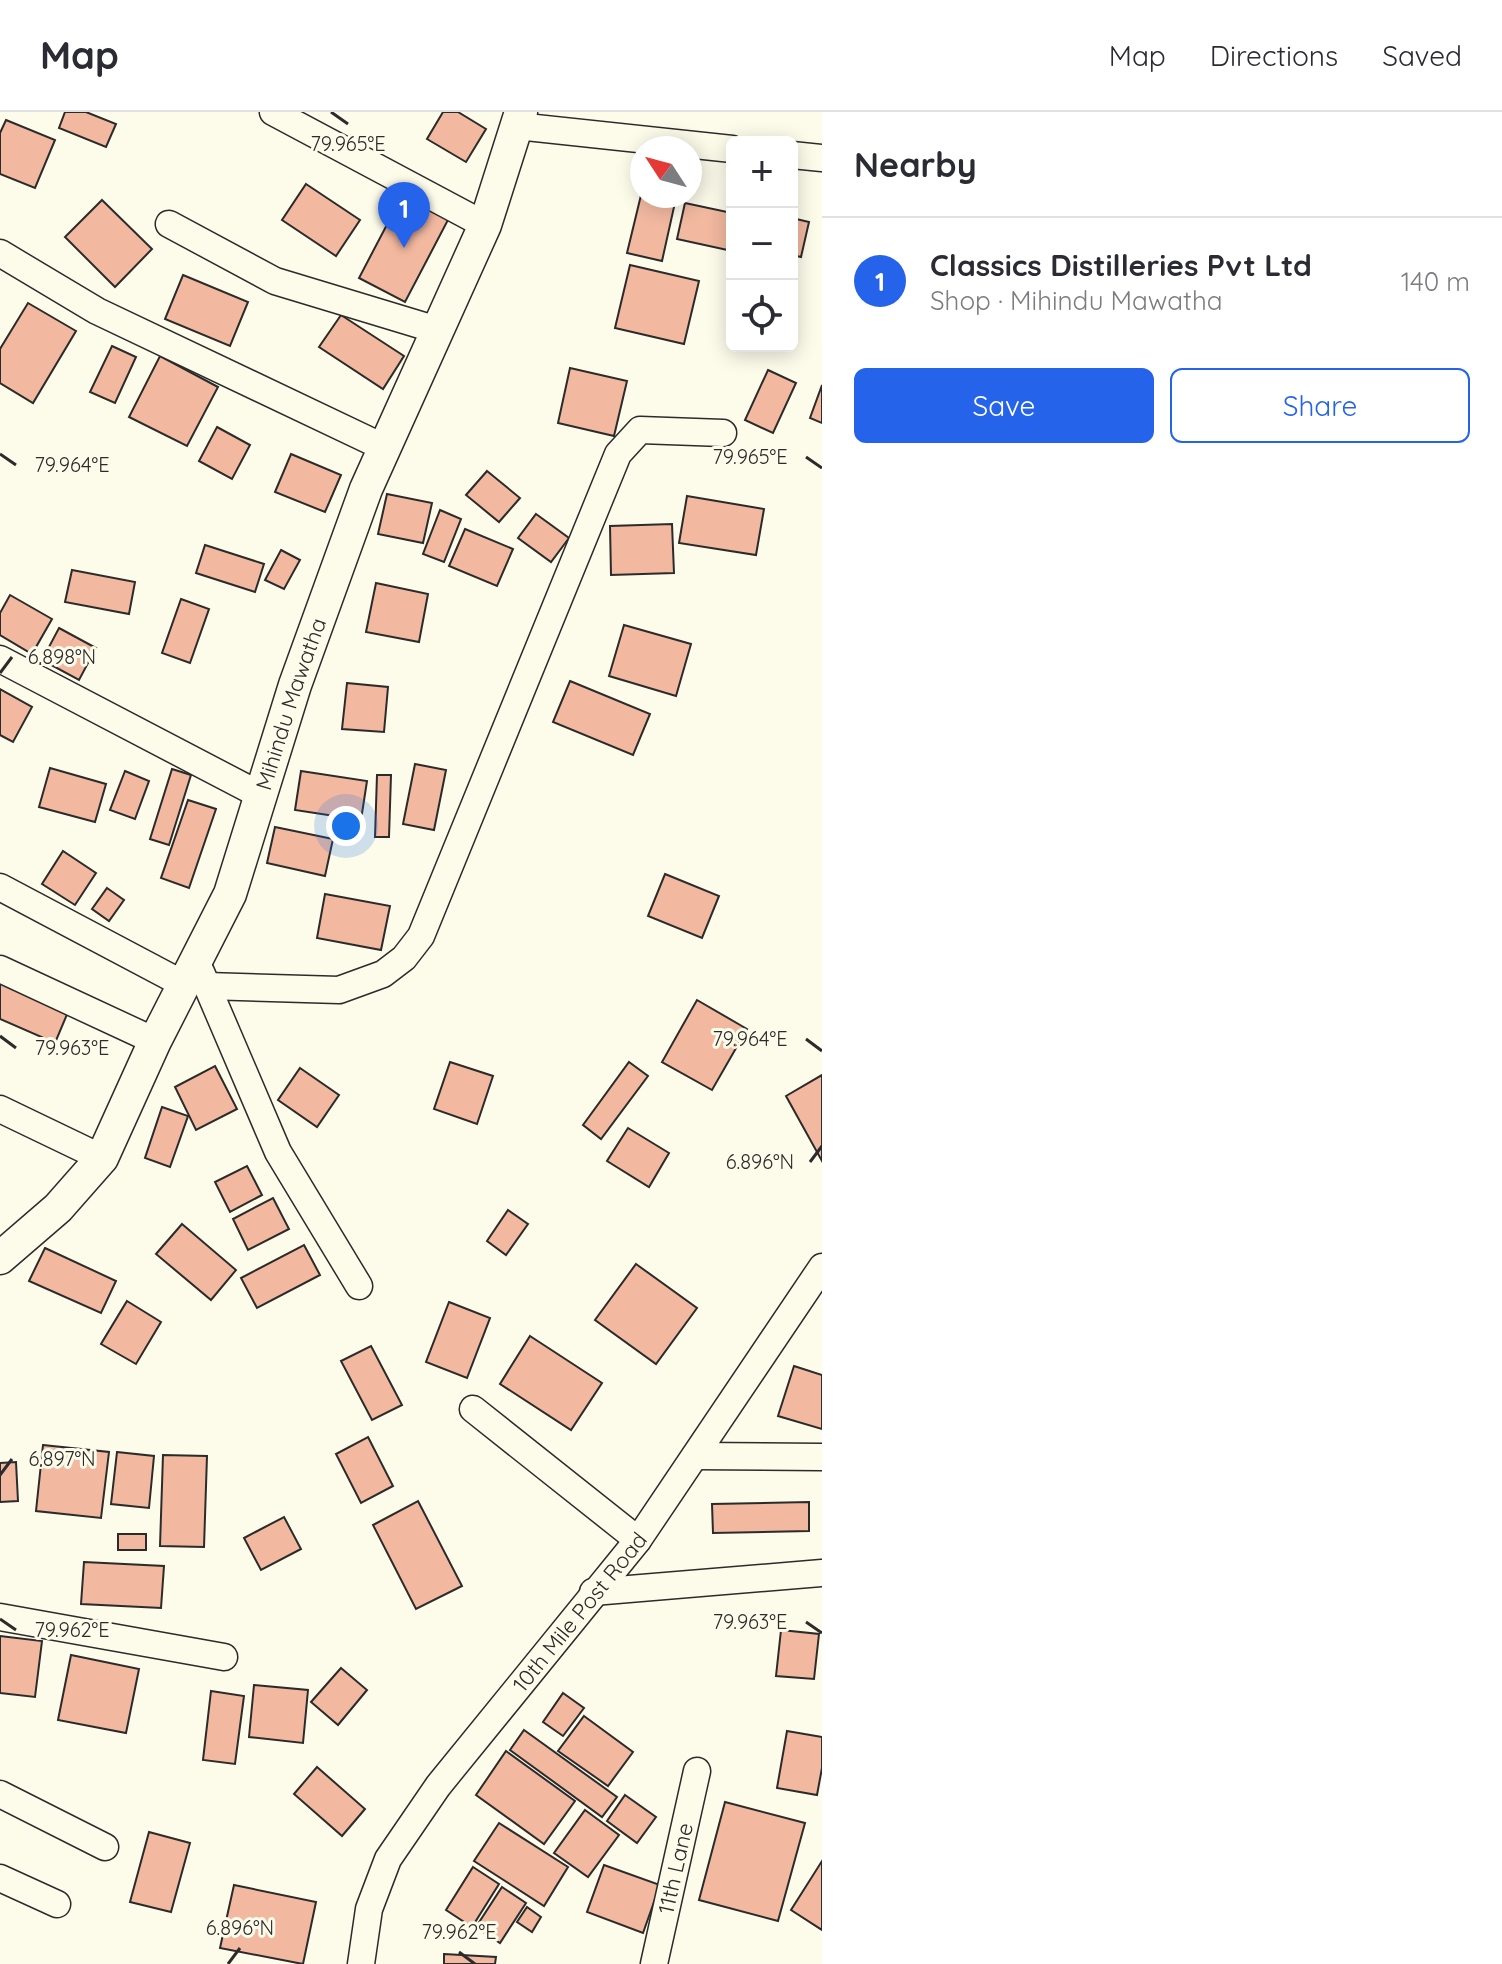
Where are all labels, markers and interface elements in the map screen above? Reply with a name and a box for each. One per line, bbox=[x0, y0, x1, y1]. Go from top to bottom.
text: Map bbox=[40, 31, 119, 79]
text: Map bbox=[1109, 38, 1166, 73]
text: Directions bbox=[1210, 38, 1338, 73]
text: Saved bbox=[1382, 38, 1462, 73]
text: 79.965°E bbox=[310, 131, 386, 156]
north arrow bbox=[630, 136, 702, 208]
map controls bbox=[726, 136, 798, 352]
button: + bbox=[726, 136, 798, 208]
text: Nearby bbox=[854, 143, 977, 186]
pin: 1 bbox=[378, 182, 430, 248]
button: − bbox=[726, 208, 798, 280]
text: Classics Distilleries Pvt Ltd bbox=[930, 246, 1312, 284]
text: 1 bbox=[875, 265, 885, 298]
text: 140 m bbox=[1401, 265, 1470, 298]
button: locate bbox=[726, 280, 798, 352]
text: Shop · Mihindu Mawatha bbox=[930, 284, 1222, 317]
button: Save bbox=[854, 368, 1154, 443]
button: Share bbox=[1170, 368, 1470, 443]
text: 79.965°E bbox=[712, 444, 788, 469]
text: 79.964°E bbox=[35, 452, 110, 477]
street label: Mihindu Mawatha bbox=[249, 614, 332, 794]
text: 6.898°N bbox=[28, 644, 96, 669]
your location bbox=[326, 806, 366, 846]
text: 79.964°E bbox=[713, 1026, 788, 1051]
text: 79.963°E bbox=[35, 1035, 109, 1060]
text: 6.896°N bbox=[726, 1149, 794, 1174]
text: 6.897°N bbox=[28, 1446, 96, 1471]
street label: 10th Mile Post Road bbox=[506, 1526, 653, 1698]
text: 79.963°E bbox=[713, 1609, 787, 1634]
text: 79.962°E bbox=[34, 1617, 110, 1642]
street label: 11th Lane bbox=[652, 1820, 699, 1917]
text: 6.896°N bbox=[206, 1915, 274, 1940]
text: 79.962°E bbox=[421, 1919, 497, 1944]

